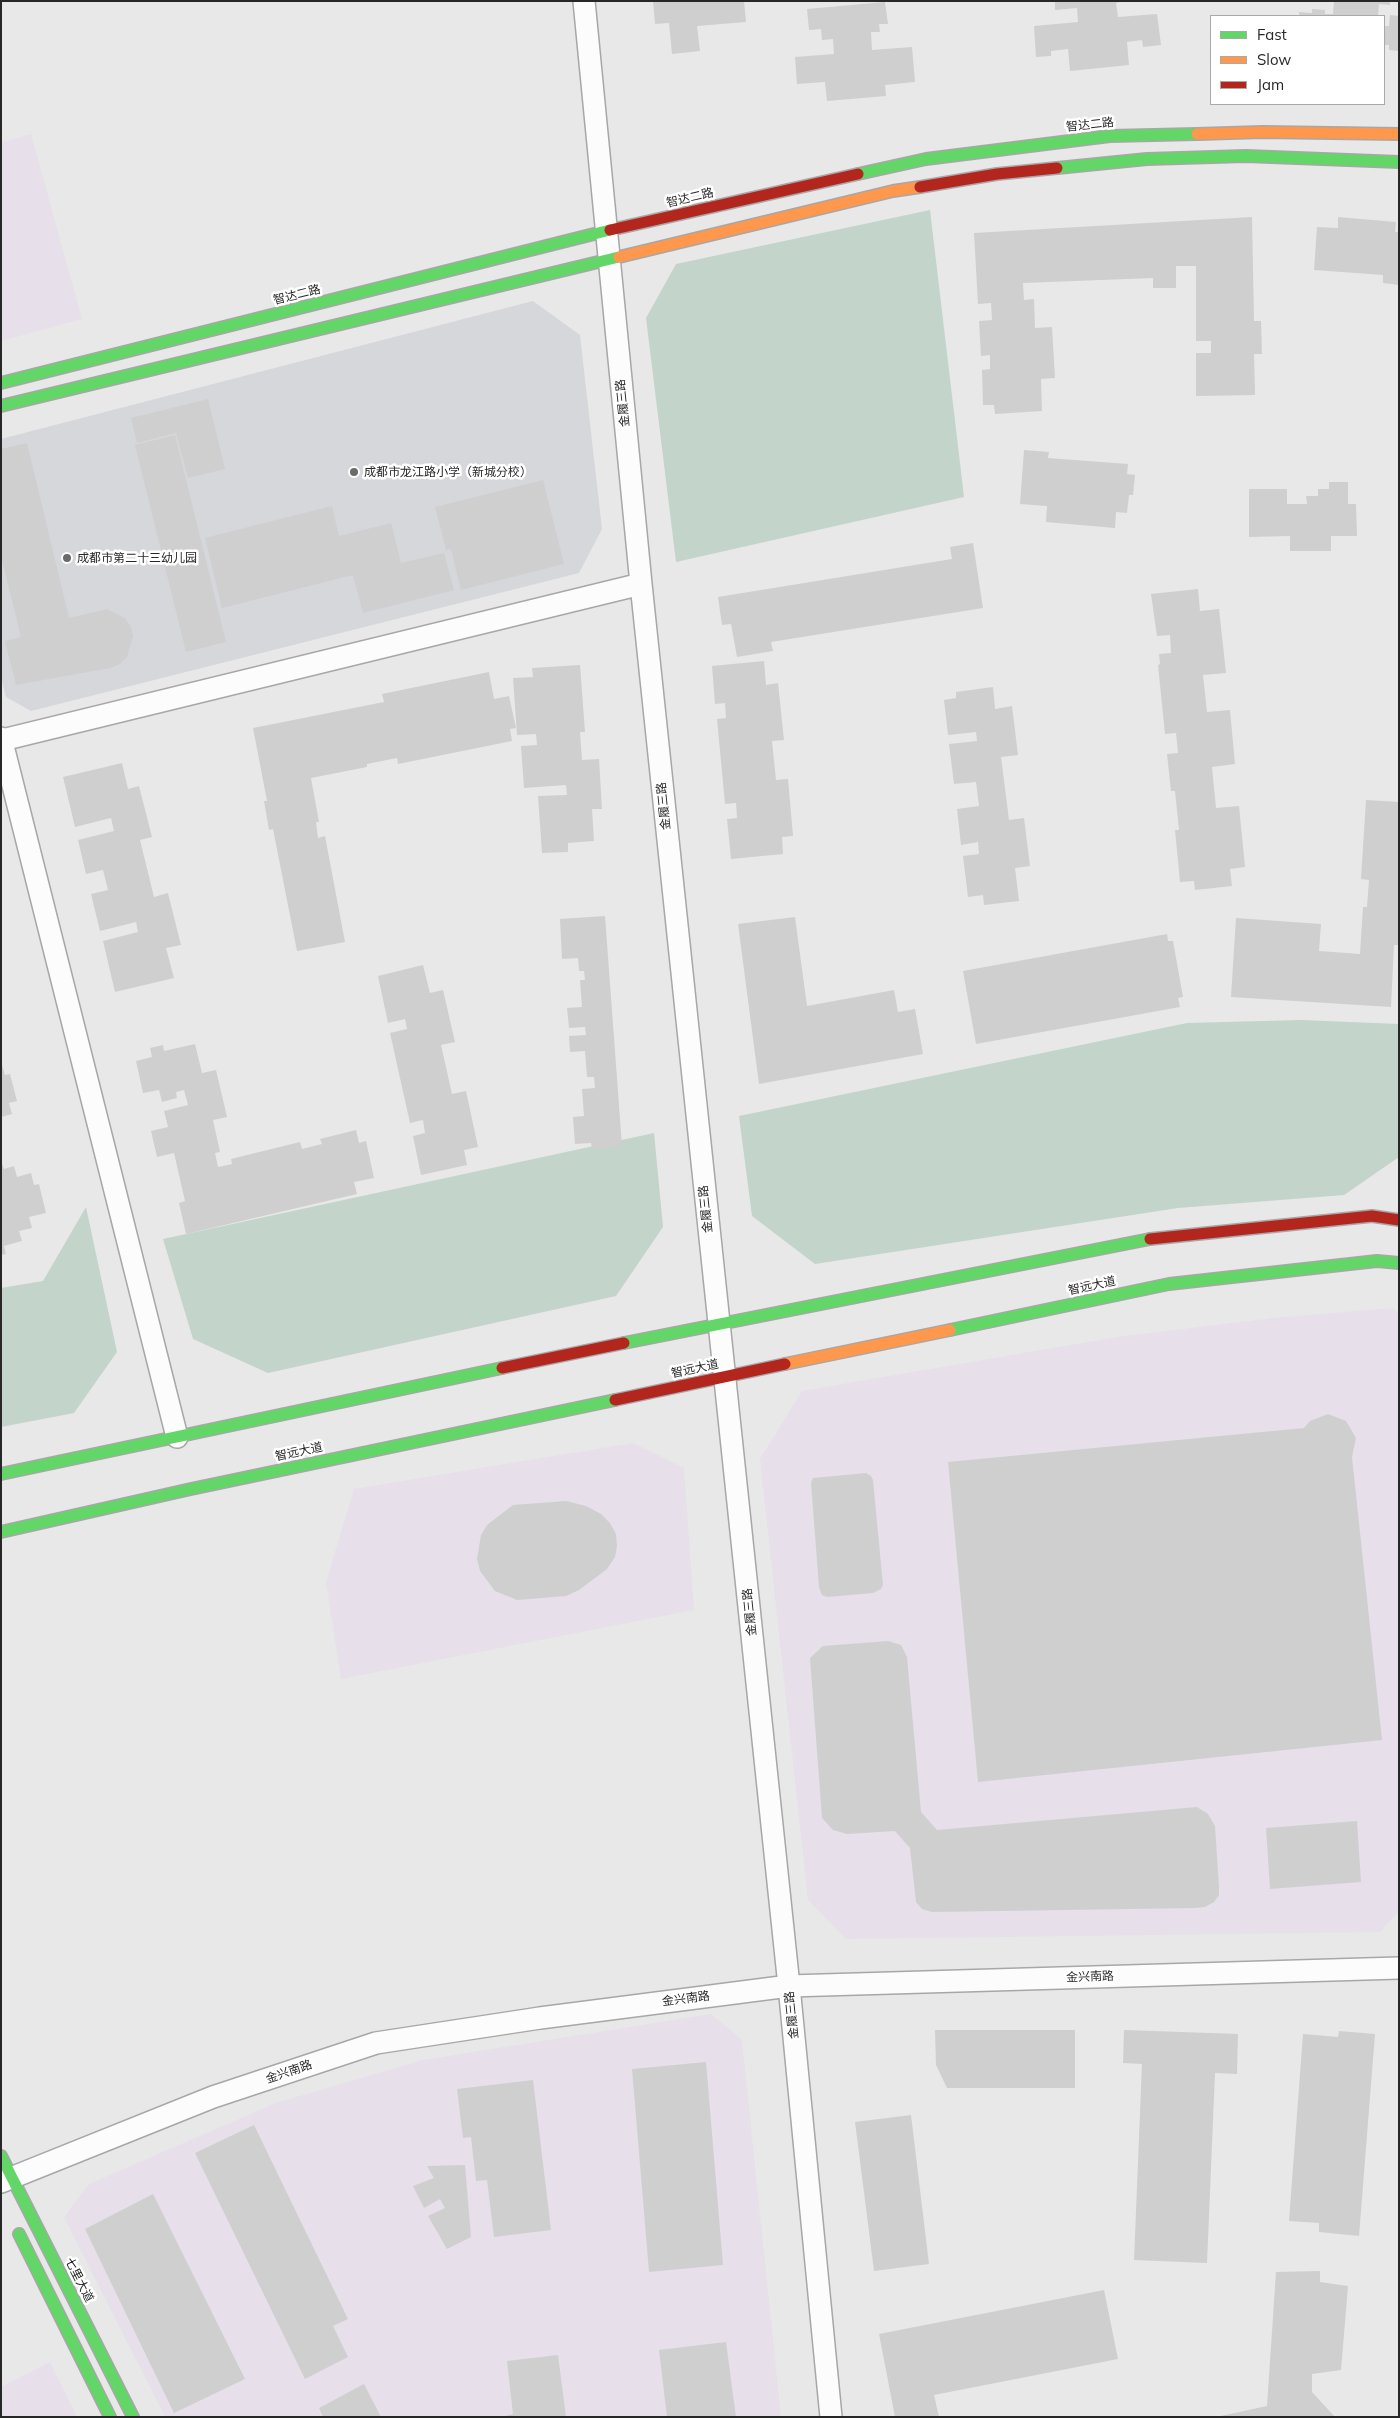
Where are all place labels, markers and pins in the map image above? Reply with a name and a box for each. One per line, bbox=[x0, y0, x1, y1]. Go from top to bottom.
place label: 成都市龙江路小学（新城分校） bbox=[364, 465, 532, 479]
marker: 成都市龙江路小学（新城分校） bbox=[348, 466, 360, 478]
place label: 成都市第二十三幼儿园 bbox=[77, 551, 197, 565]
marker: 成都市第二十三幼儿园 bbox=[61, 552, 73, 564]

